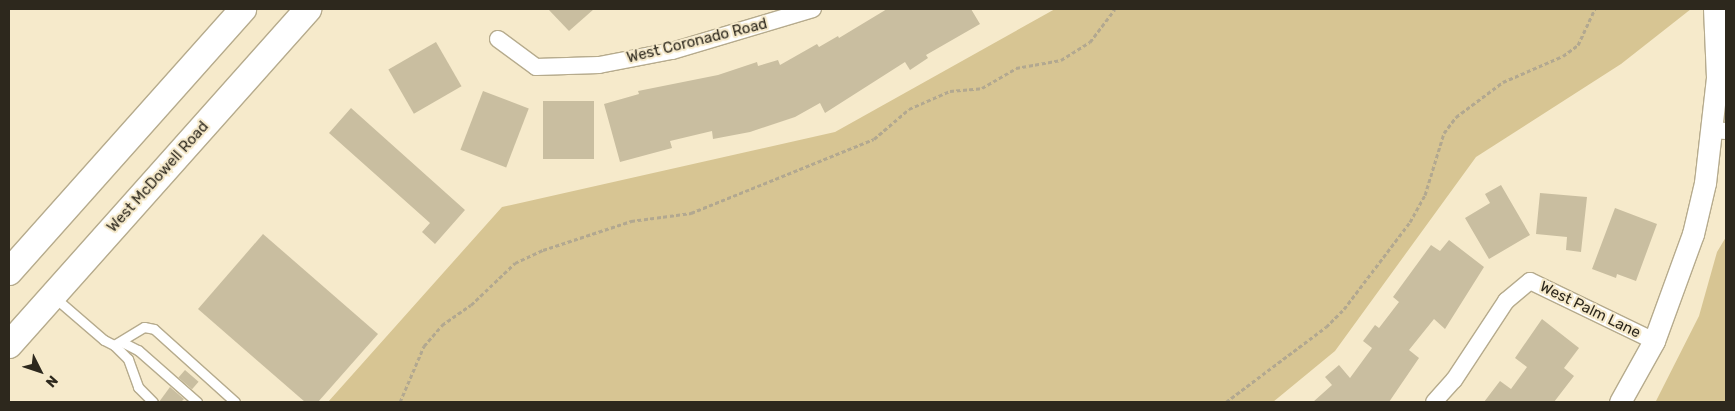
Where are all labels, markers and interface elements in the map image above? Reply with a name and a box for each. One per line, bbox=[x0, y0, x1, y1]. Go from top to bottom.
street label: West Coronado Road bbox=[625, 15, 769, 67]
street label: West McDowell Road bbox=[103, 118, 213, 236]
street label: West Palm Lane bbox=[1537, 278, 1643, 342]
north arrow bbox=[15, 346, 65, 396]
text: N bbox=[42, 372, 61, 391]

